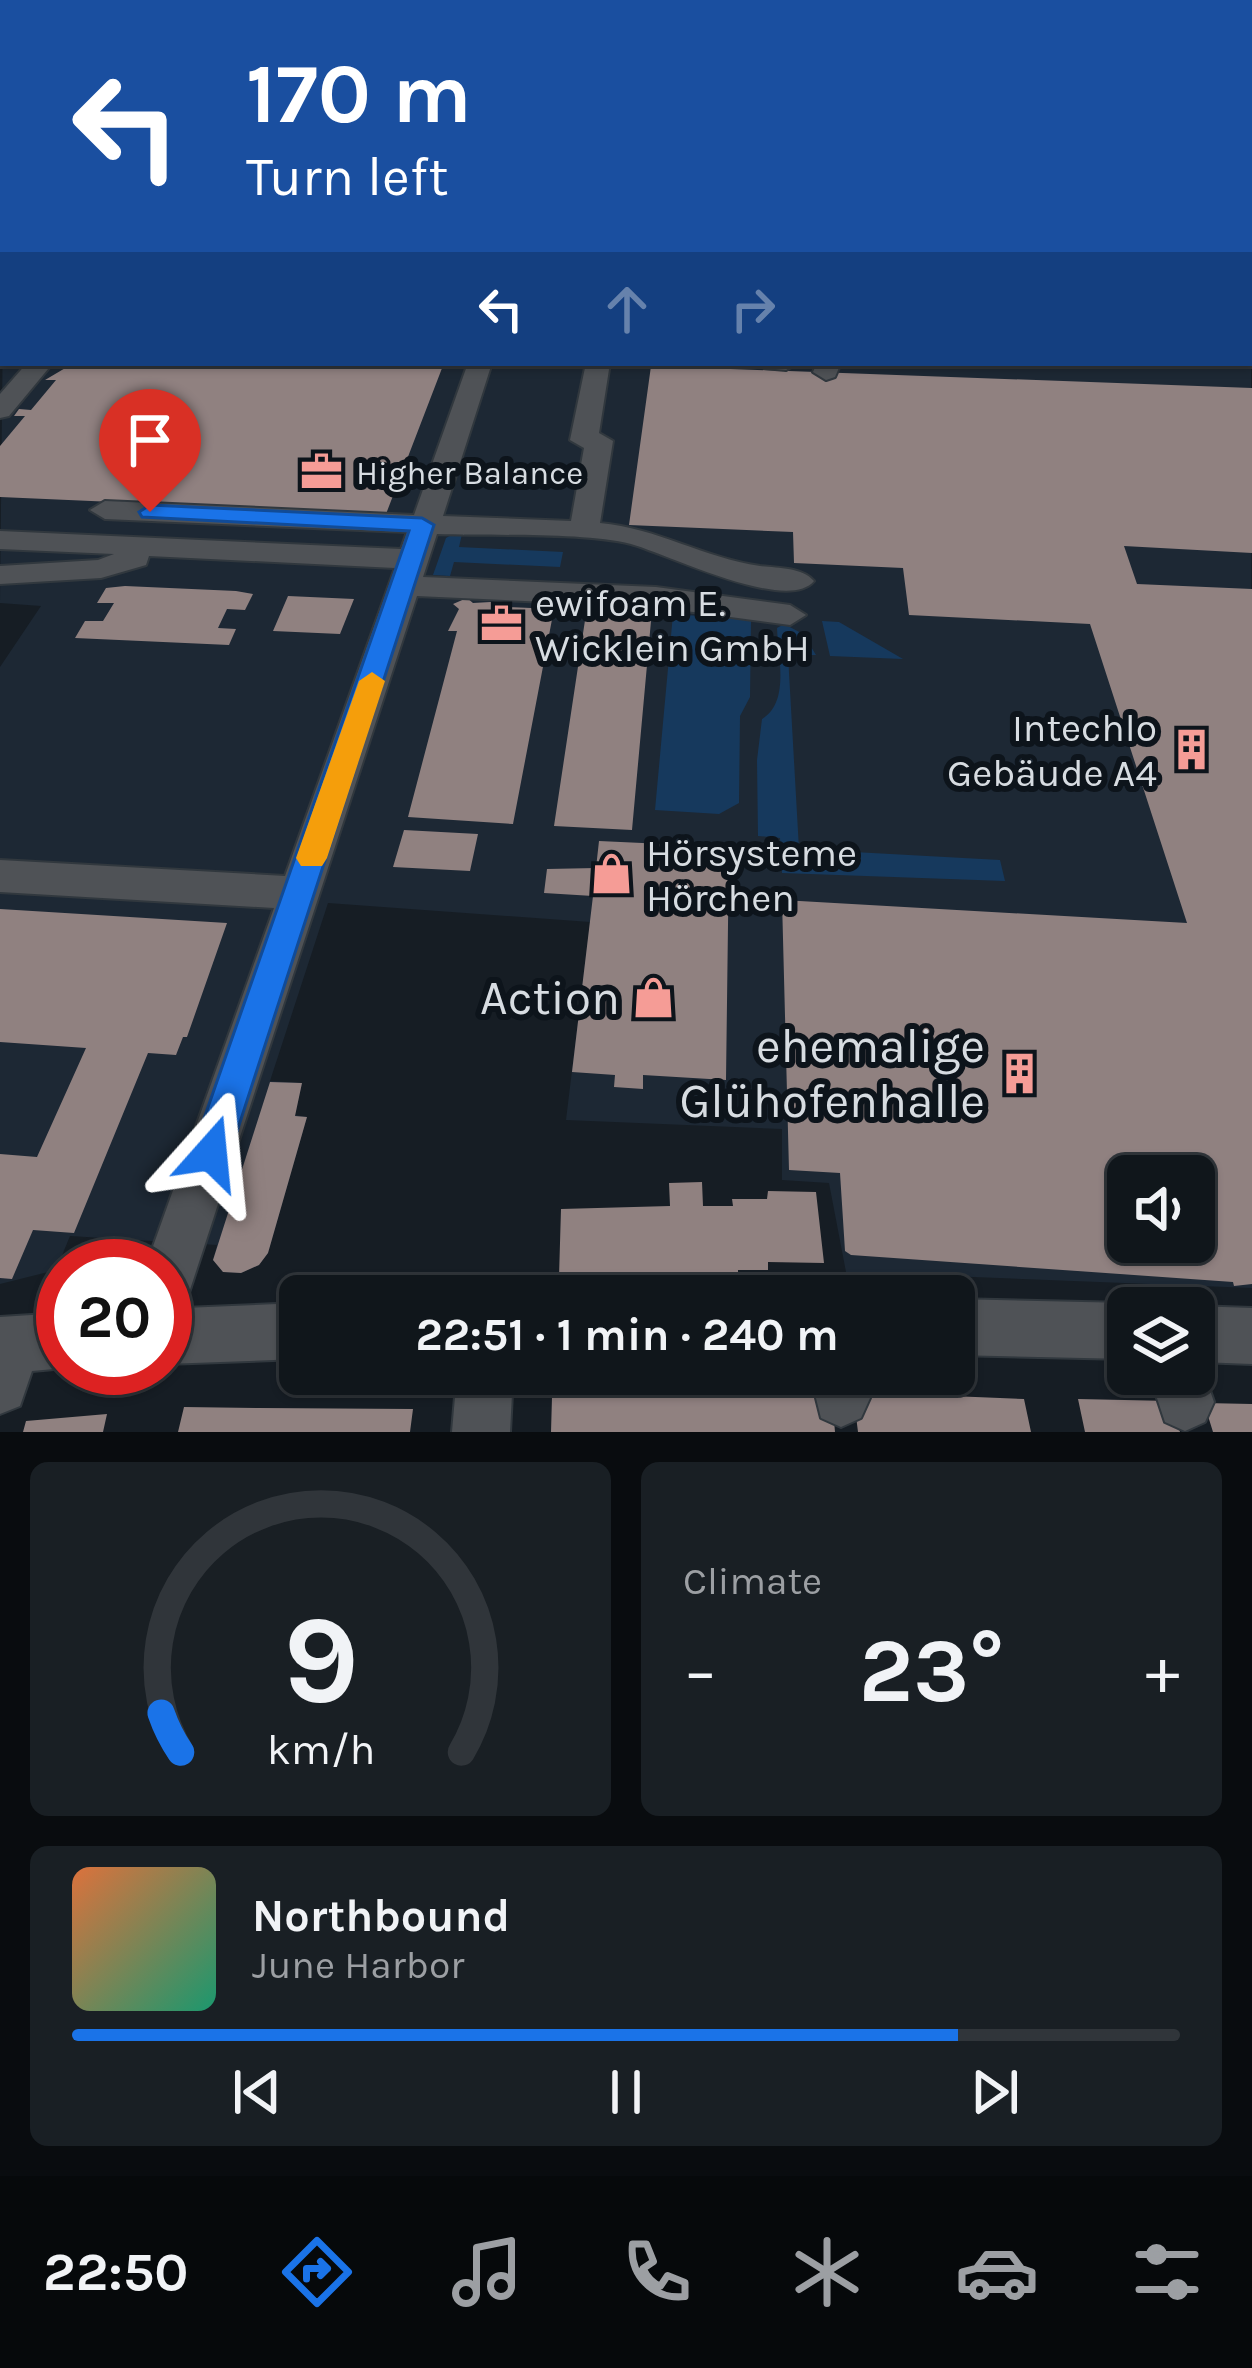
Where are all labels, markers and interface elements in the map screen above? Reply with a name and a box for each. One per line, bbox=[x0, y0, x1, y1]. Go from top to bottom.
text: 170 m bbox=[246, 45, 472, 143]
icon: left bbox=[48, 48, 204, 204]
text: Turn left bbox=[246, 145, 449, 209]
icon: left bbox=[468, 276, 534, 342]
icon: ahead bbox=[594, 276, 660, 342]
icon: right bbox=[720, 276, 786, 342]
pin bbox=[99, 389, 201, 512]
icon: arrive bbox=[117, 407, 183, 473]
office icon: Higher Balance bbox=[299, 449, 345, 495]
place label: Higher Balance bbox=[356, 454, 583, 492]
place label: ewifoam E. Wicklein GmbH bbox=[535, 580, 810, 671]
office icon: ewifoam E. Wicklein GmbH bbox=[478, 601, 524, 647]
place label: Intechlo Gebäude A4 bbox=[947, 705, 1157, 796]
building icon: Intechlo Gebäude A4 bbox=[1168, 726, 1214, 772]
place label: Hörsysteme Hörchen bbox=[646, 830, 857, 921]
shop icon: Hörsysteme Hörchen bbox=[589, 851, 635, 897]
place label: Action bbox=[480, 970, 620, 1026]
shop icon: Action bbox=[631, 974, 677, 1020]
place label: ehemalige Glühofenhalle bbox=[679, 1018, 985, 1129]
building icon: ehemalige Glühofenhalle bbox=[996, 1050, 1042, 1096]
position arrow bbox=[148, 1090, 274, 1216]
map controls bbox=[1107, 1155, 1215, 1395]
button: sound bbox=[1107, 1155, 1215, 1263]
speed limit sign: 20 bbox=[36, 1239, 192, 1395]
button: layers bbox=[1107, 1287, 1215, 1395]
text: 22:51 · 1 min · 240 m bbox=[415, 1309, 839, 1361]
text: Climate bbox=[683, 1558, 822, 1604]
text: 9 bbox=[282, 1587, 359, 1732]
text: 23° bbox=[859, 1618, 1004, 1724]
text: − bbox=[683, 1632, 718, 1710]
text: + bbox=[1145, 1632, 1180, 1710]
text: km/h bbox=[266, 1725, 375, 1775]
text: Northbound bbox=[252, 1890, 510, 1942]
text: June Harbor bbox=[252, 1942, 464, 1988]
icon: previous bbox=[224, 2059, 290, 2125]
icon: pause bbox=[593, 2059, 659, 2125]
icon: next bbox=[962, 2059, 1028, 2125]
icon: directions bbox=[275, 2230, 359, 2314]
icon: music bbox=[445, 2230, 529, 2314]
icon: phone bbox=[615, 2230, 699, 2314]
icon: climate bbox=[785, 2230, 869, 2314]
icon: car bbox=[955, 2230, 1039, 2314]
icon: filters bbox=[1125, 2230, 1209, 2314]
text: 22:50 bbox=[43, 2240, 189, 2304]

